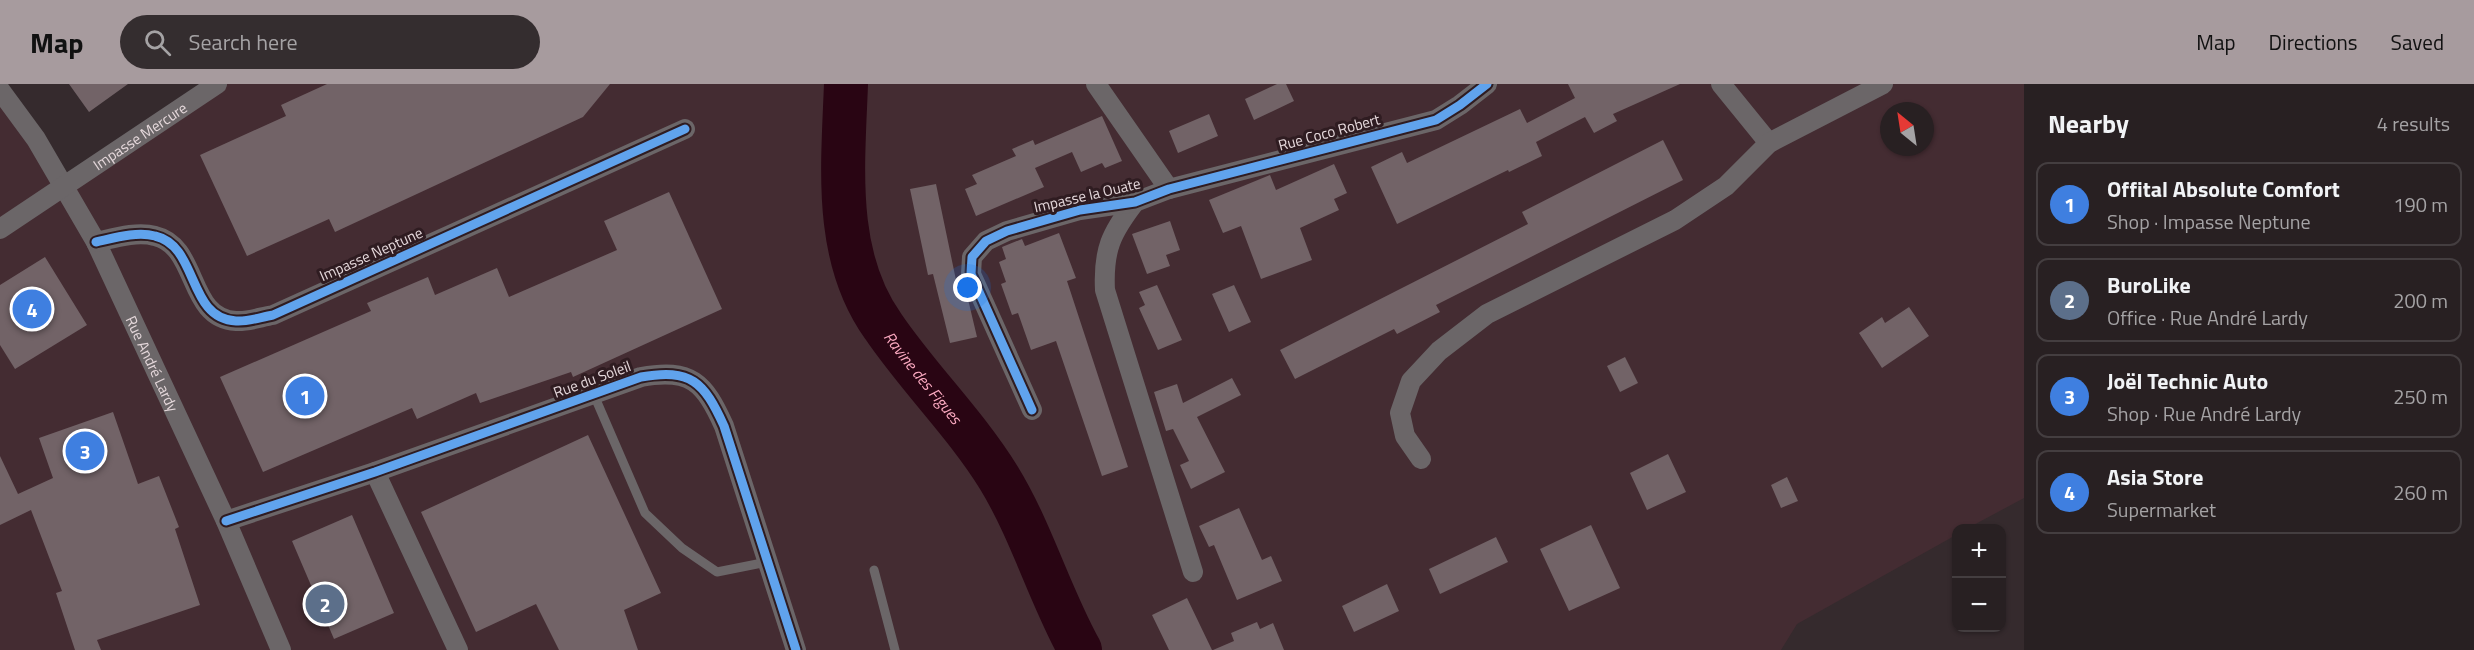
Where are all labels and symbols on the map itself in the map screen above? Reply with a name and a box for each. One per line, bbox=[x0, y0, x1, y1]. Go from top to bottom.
street label: Impasse Mercure bbox=[88, 96, 191, 175]
north arrow bbox=[1880, 102, 1934, 156]
street label: Rue Coco Robert bbox=[1276, 107, 1383, 157]
street label: Impasse la Ouate bbox=[1031, 172, 1143, 218]
street label: Impasse Neptune bbox=[316, 221, 426, 287]
your location bbox=[953, 273, 982, 302]
pin: 4 bbox=[12, 286, 51, 332]
street label: Rue André Lardy bbox=[120, 312, 185, 415]
water label: Ravine des Figues bbox=[878, 326, 968, 430]
street label: Rue du Soleil bbox=[550, 354, 634, 404]
pin: 1 bbox=[286, 374, 324, 418]
pin: 3 bbox=[66, 428, 104, 473]
pin: 2 bbox=[306, 582, 344, 626]

